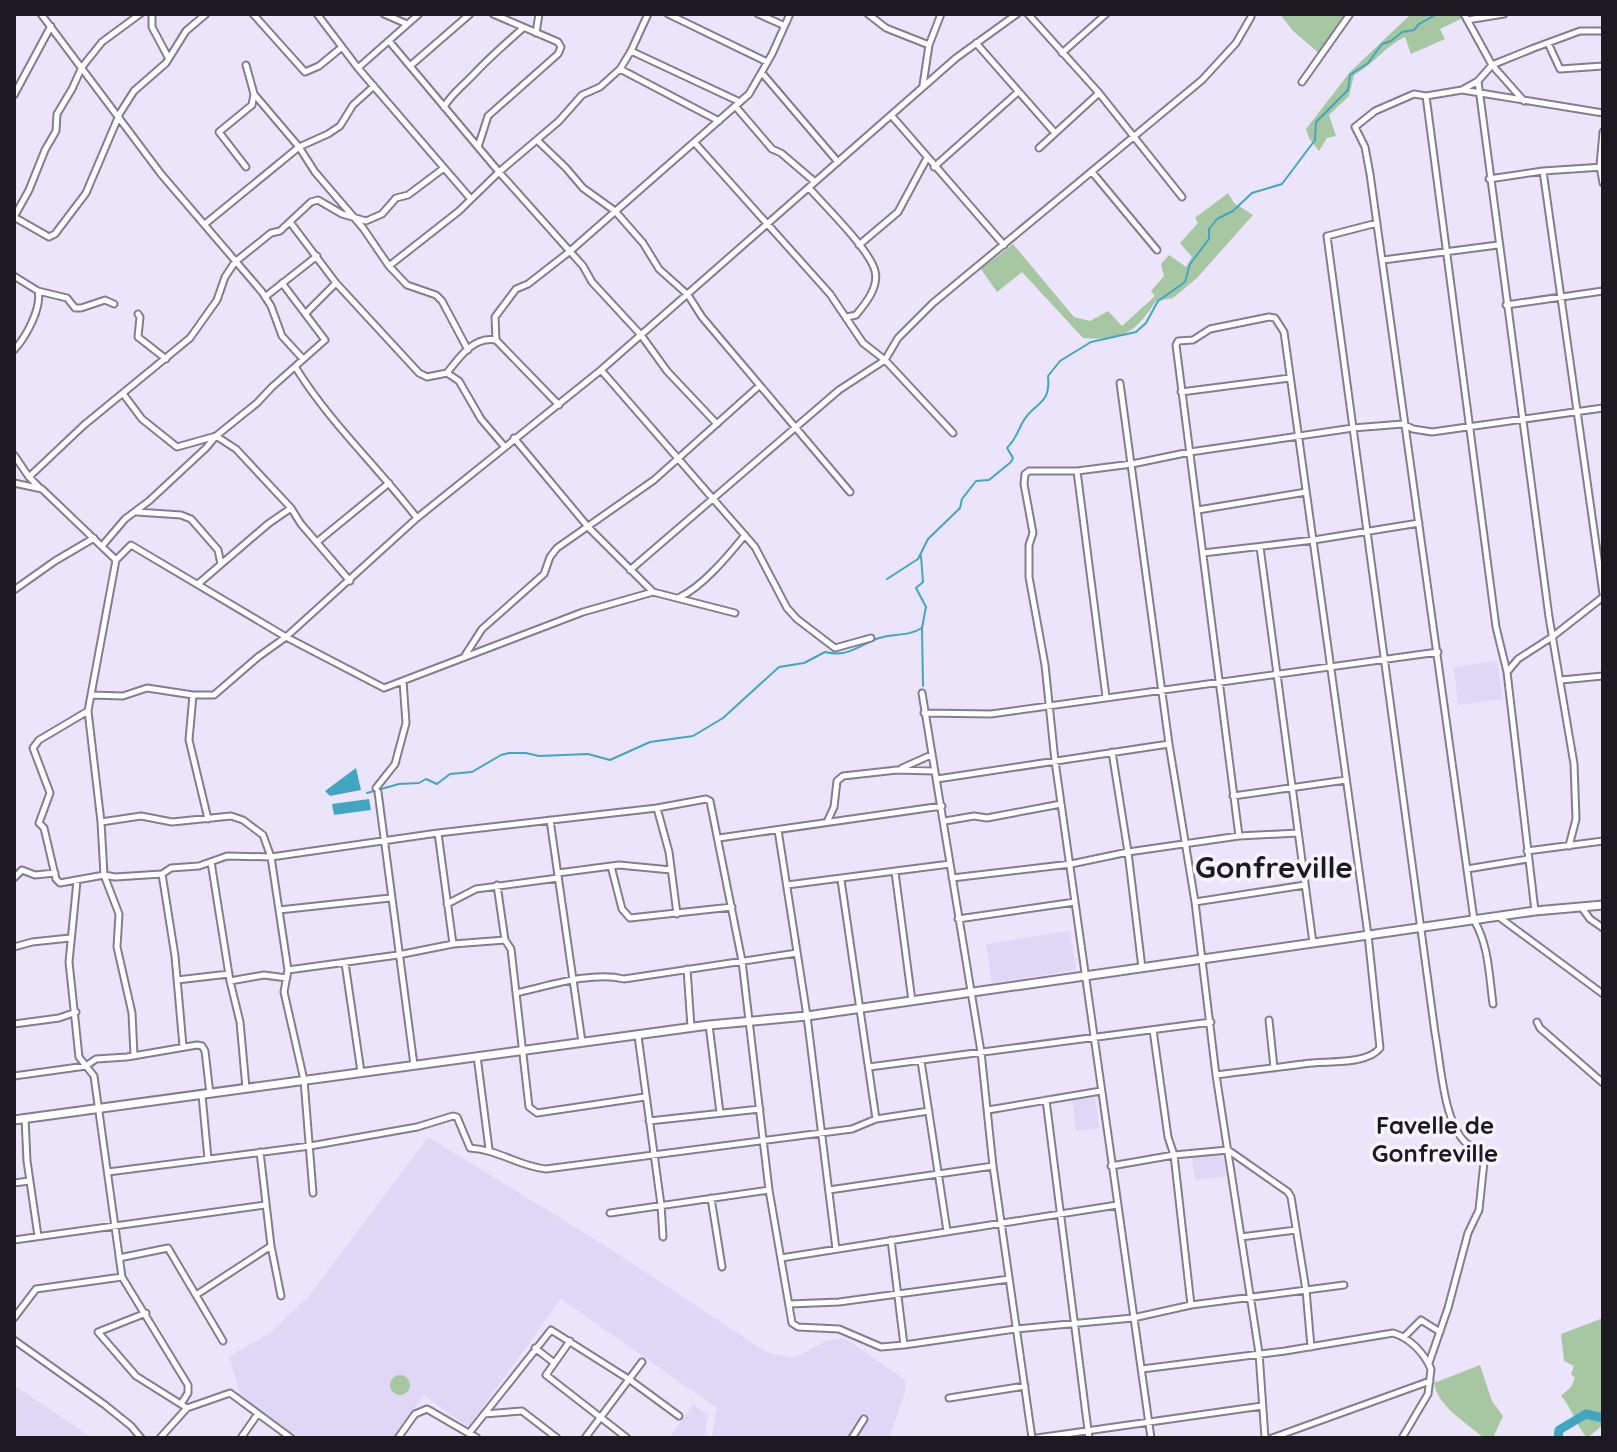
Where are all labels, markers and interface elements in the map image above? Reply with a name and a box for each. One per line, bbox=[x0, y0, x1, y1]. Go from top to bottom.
district label: Gonfreville bbox=[1195, 848, 1353, 886]
district label: Favelle de Gonfreville bbox=[1372, 1110, 1498, 1168]

